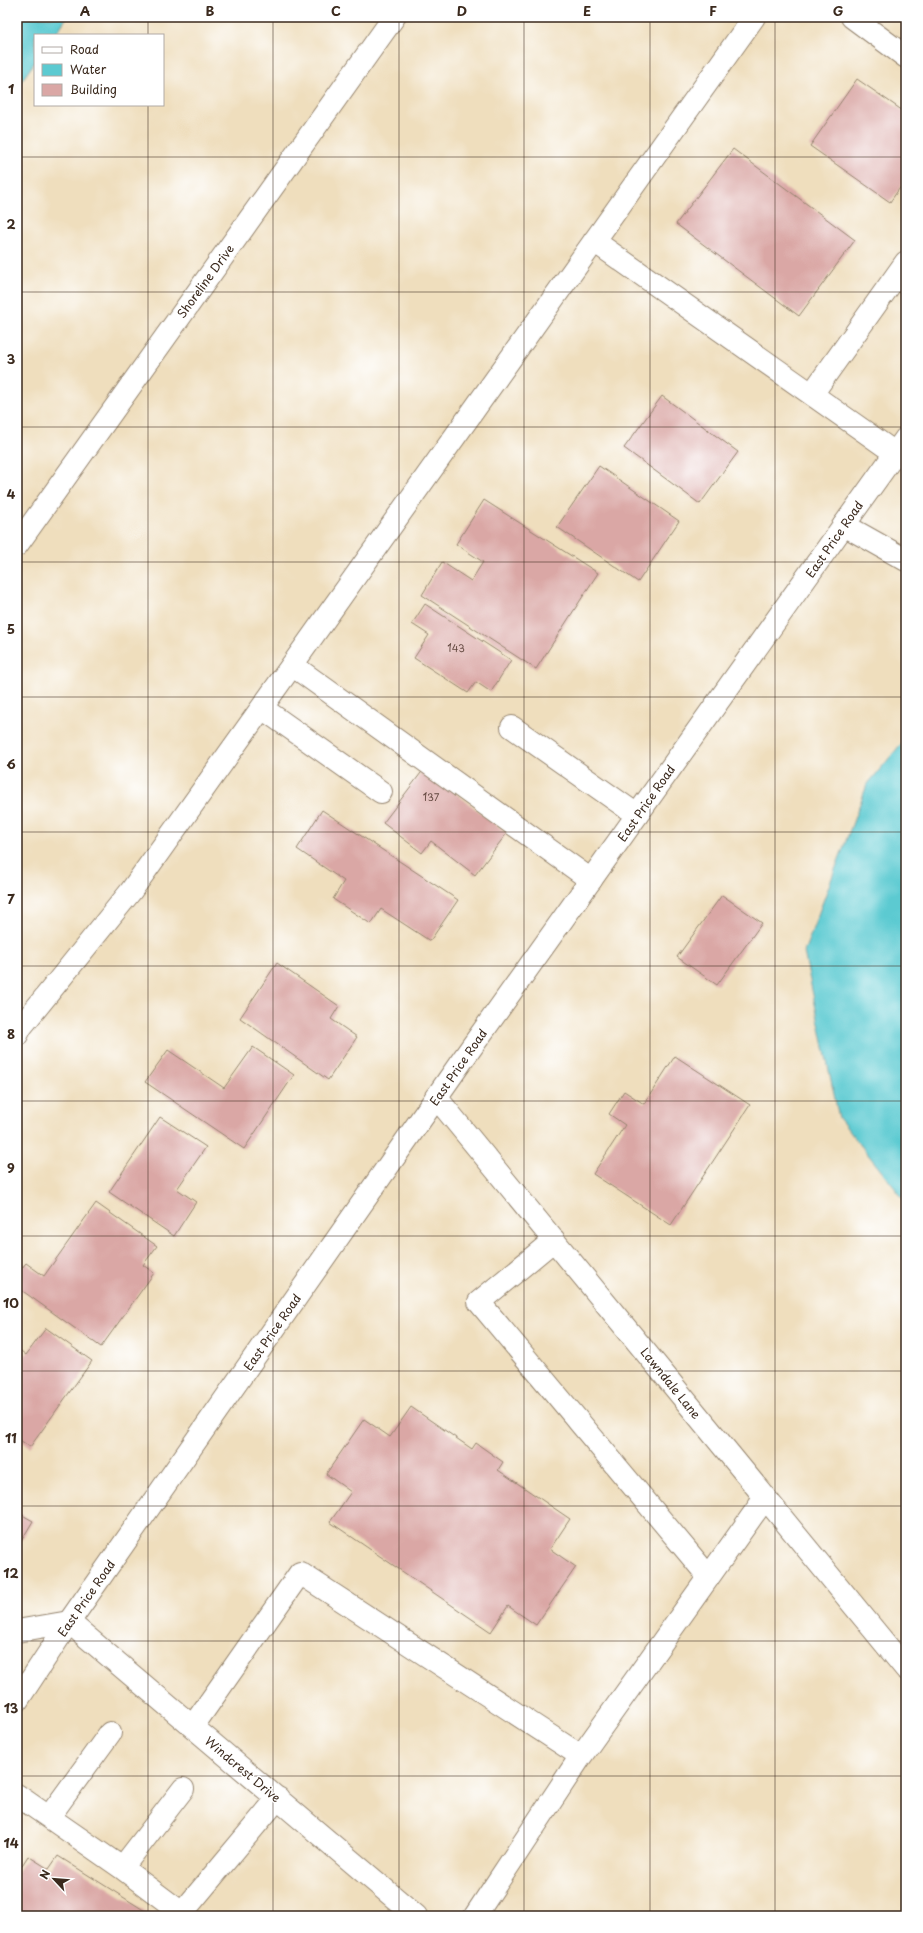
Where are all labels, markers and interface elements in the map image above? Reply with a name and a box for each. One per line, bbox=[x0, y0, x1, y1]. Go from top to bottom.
text: A bbox=[80, 1, 90, 20]
text: B bbox=[206, 1, 215, 20]
text: C bbox=[331, 1, 341, 20]
text: D bbox=[457, 1, 467, 20]
text: E bbox=[583, 1, 591, 20]
text: F bbox=[709, 1, 717, 20]
text: G bbox=[833, 1, 843, 20]
legend bbox=[34, 34, 164, 106]
text: Road bbox=[70, 40, 99, 58]
text: Water bbox=[70, 60, 107, 78]
text: 1 bbox=[8, 79, 14, 98]
text: Building bbox=[70, 80, 117, 98]
text: 2 bbox=[6, 214, 16, 233]
street label: Shoreline Drive bbox=[172, 240, 238, 322]
text: 3 bbox=[7, 349, 16, 368]
text: 4 bbox=[7, 484, 16, 503]
street label: East Price Road bbox=[801, 497, 867, 581]
text: 5 bbox=[7, 619, 15, 638]
house number: 143 bbox=[447, 640, 465, 655]
text: 6 bbox=[6, 754, 16, 773]
street label: East Price Road bbox=[613, 761, 679, 845]
house number: 137 bbox=[423, 789, 440, 804]
text: 7 bbox=[7, 889, 15, 908]
text: 8 bbox=[7, 1024, 15, 1043]
street label: East Price Road bbox=[425, 1025, 491, 1109]
text: 9 bbox=[7, 1158, 15, 1177]
street label: East Price Road bbox=[239, 1290, 305, 1374]
text: 10 bbox=[3, 1293, 19, 1312]
street label: Lawndale Lane bbox=[637, 1343, 706, 1423]
text: 11 bbox=[5, 1428, 17, 1447]
street label: East Price Road bbox=[53, 1556, 119, 1640]
text: 12 bbox=[3, 1563, 19, 1582]
text: 13 bbox=[4, 1698, 19, 1717]
street label: Windcrest Drive bbox=[201, 1732, 285, 1806]
text: 14 bbox=[3, 1833, 19, 1852]
north arrow bbox=[34, 1859, 74, 1899]
text: N bbox=[35, 1866, 54, 1882]

